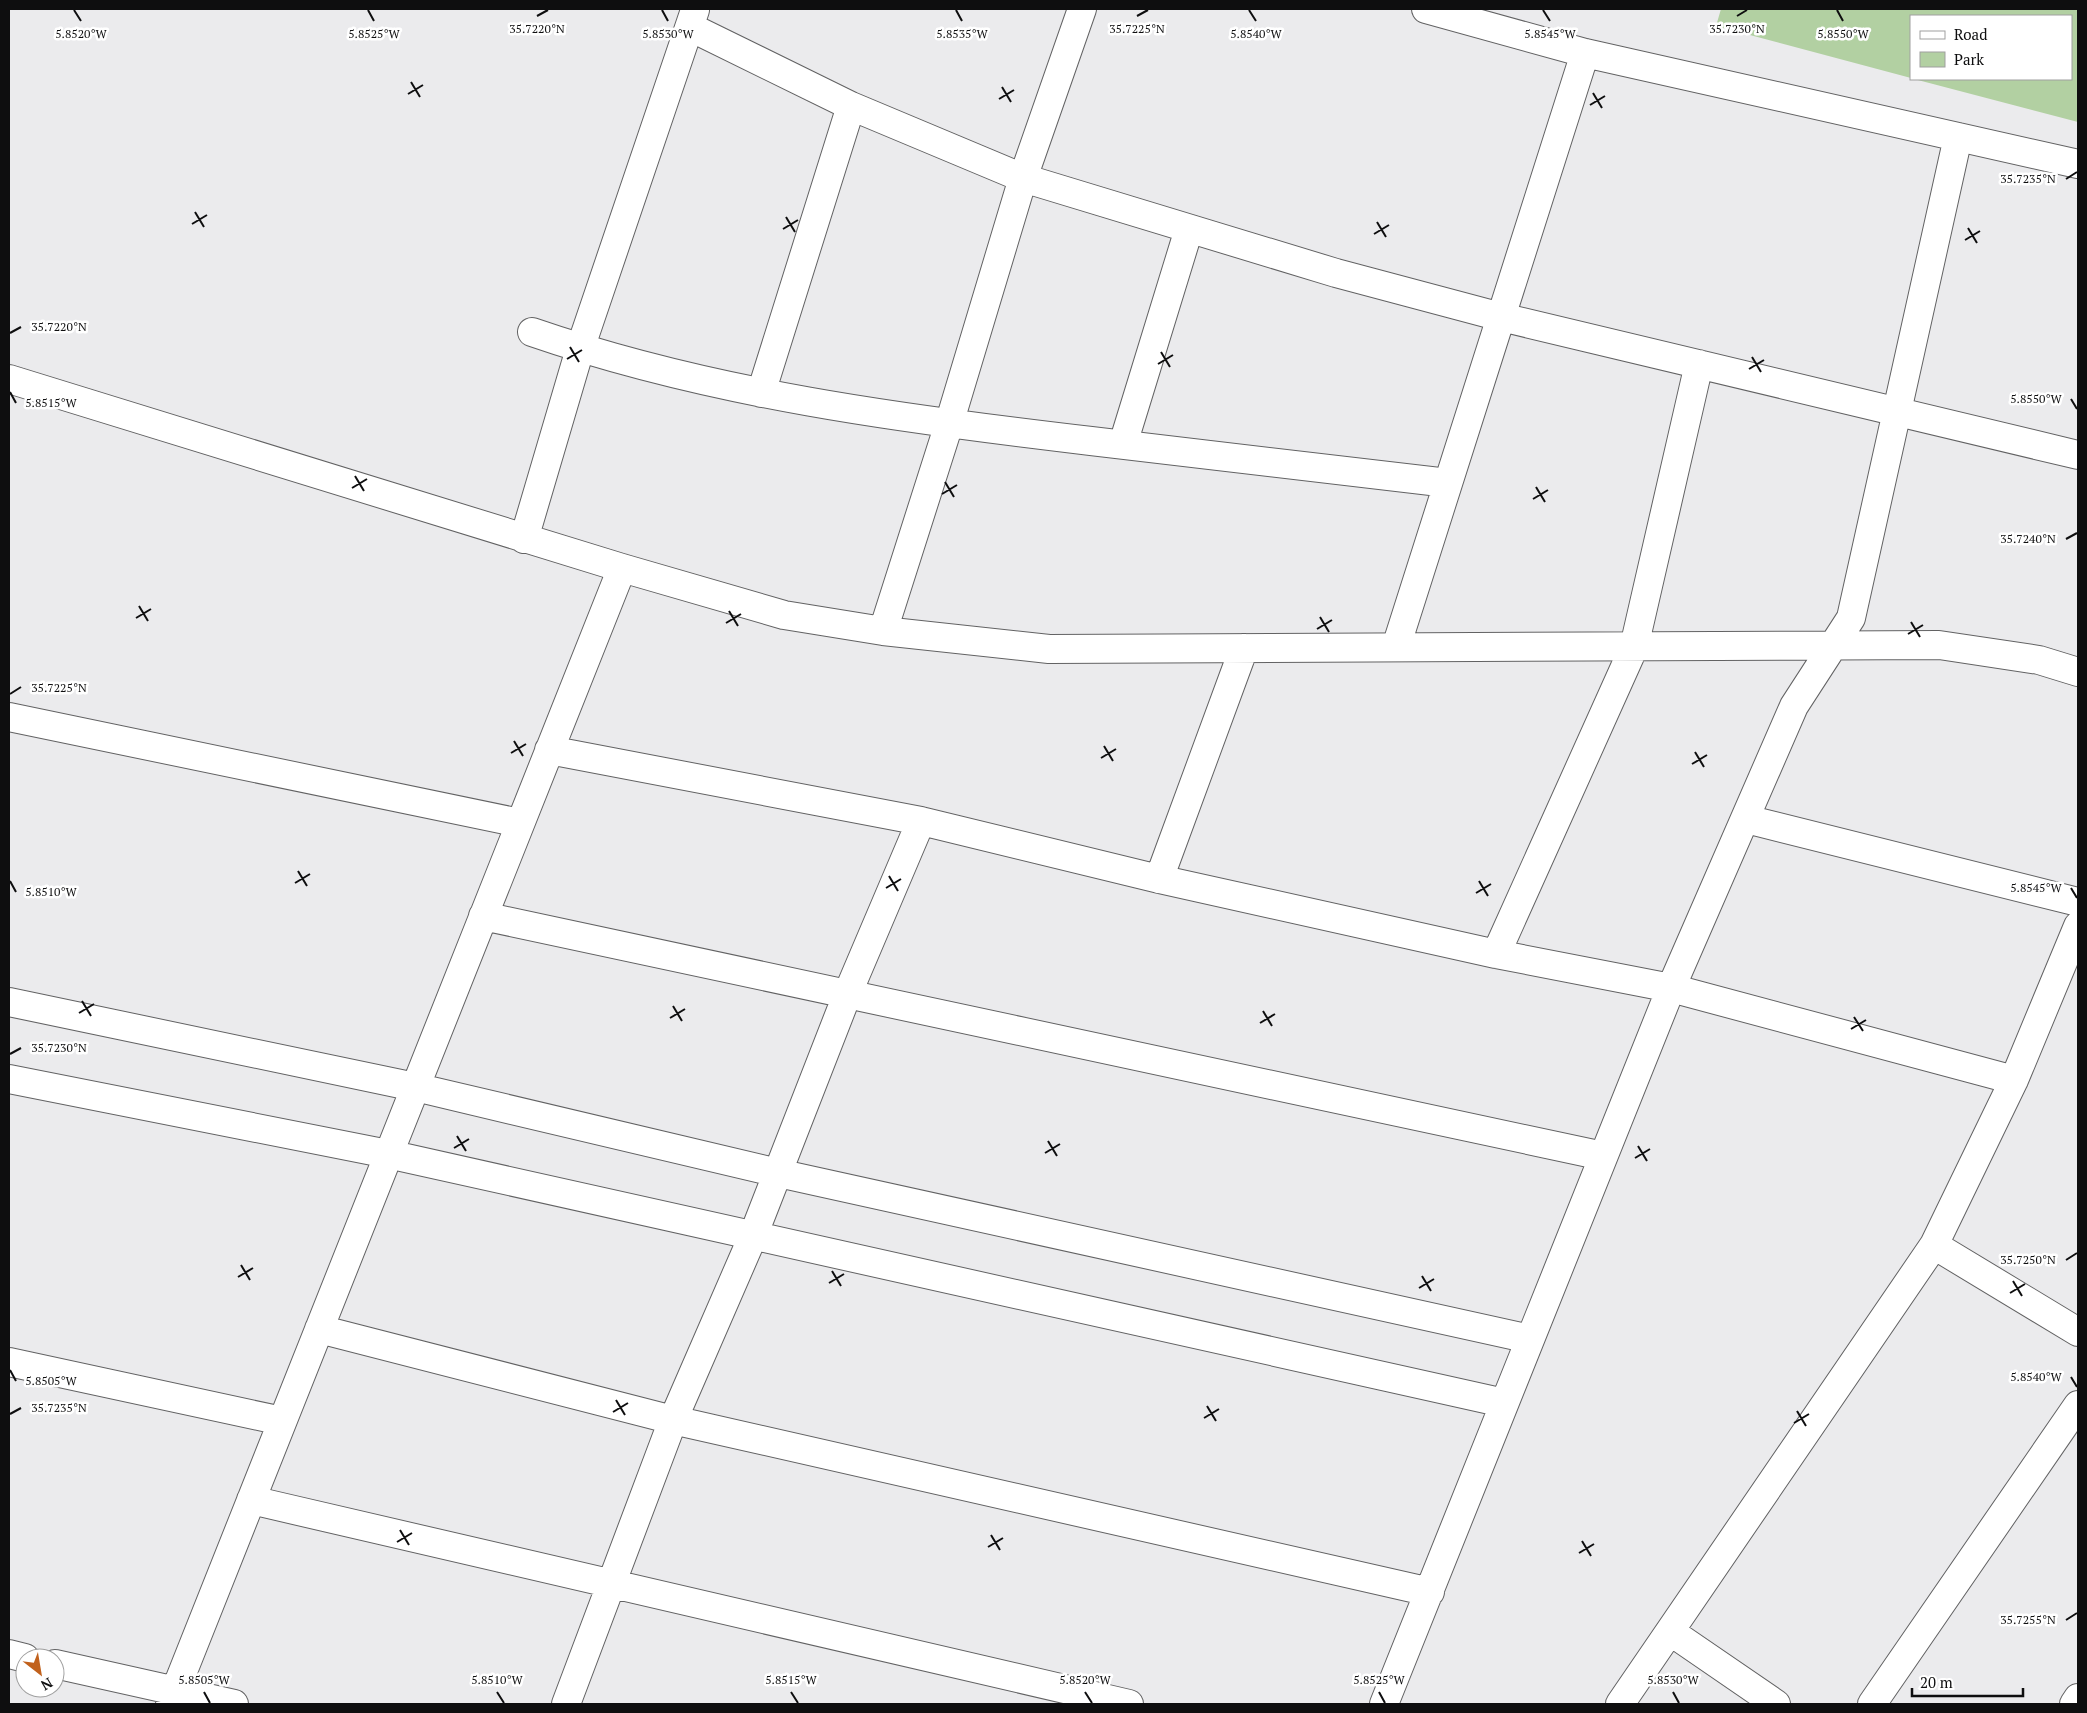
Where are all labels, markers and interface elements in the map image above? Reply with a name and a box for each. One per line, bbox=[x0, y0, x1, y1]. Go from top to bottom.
legend bbox=[1910, 15, 2072, 80]
text: 35.7220°N bbox=[509, 21, 565, 36]
text: 35.7225°N bbox=[1109, 21, 1165, 36]
text: 35.7230°N bbox=[1709, 21, 1765, 36]
text: Road bbox=[1954, 24, 1987, 44]
text: 5.8520°W bbox=[55, 26, 108, 41]
text: 5.8525°W bbox=[348, 26, 401, 41]
text: 5.8530°W bbox=[642, 26, 695, 41]
text: 5.8535°W bbox=[936, 26, 989, 41]
text: 5.8540°W bbox=[1230, 26, 1283, 41]
text: 5.8545°W bbox=[1524, 26, 1577, 41]
text: 5.8550°W bbox=[1817, 26, 1870, 41]
text: Park bbox=[1954, 49, 1984, 69]
text: 35.7235°N bbox=[2000, 171, 2056, 186]
text: 35.7220°N bbox=[31, 319, 87, 334]
text: 5.8550°W bbox=[2010, 391, 2063, 406]
text: 5.8515°W bbox=[25, 395, 78, 410]
text: 35.7240°N bbox=[2000, 531, 2056, 546]
text: 35.7225°N bbox=[31, 680, 87, 695]
text: 5.8545°W bbox=[2010, 880, 2063, 895]
text: 5.8510°W bbox=[25, 884, 78, 899]
text: 35.7230°N bbox=[31, 1040, 87, 1055]
text: 35.7250°N bbox=[2000, 1252, 2056, 1267]
text: 5.8540°W bbox=[2010, 1369, 2063, 1384]
text: 5.8505°W bbox=[25, 1373, 78, 1388]
text: 35.7235°N bbox=[31, 1400, 87, 1415]
text: 35.7255°N bbox=[2000, 1612, 2056, 1627]
north arrow bbox=[15, 1648, 65, 1698]
scale bar bbox=[1912, 1666, 2023, 1698]
text: 5.8505°W bbox=[178, 1672, 231, 1687]
text: 5.8510°W bbox=[471, 1672, 524, 1687]
text: 5.8515°W bbox=[765, 1672, 818, 1687]
text: 5.8520°W bbox=[1059, 1672, 1112, 1687]
text: 5.8525°W bbox=[1353, 1672, 1406, 1687]
text: 5.8530°W bbox=[1647, 1672, 1700, 1687]
text: 20 m bbox=[1920, 1672, 1953, 1692]
text: N bbox=[37, 1674, 56, 1696]

